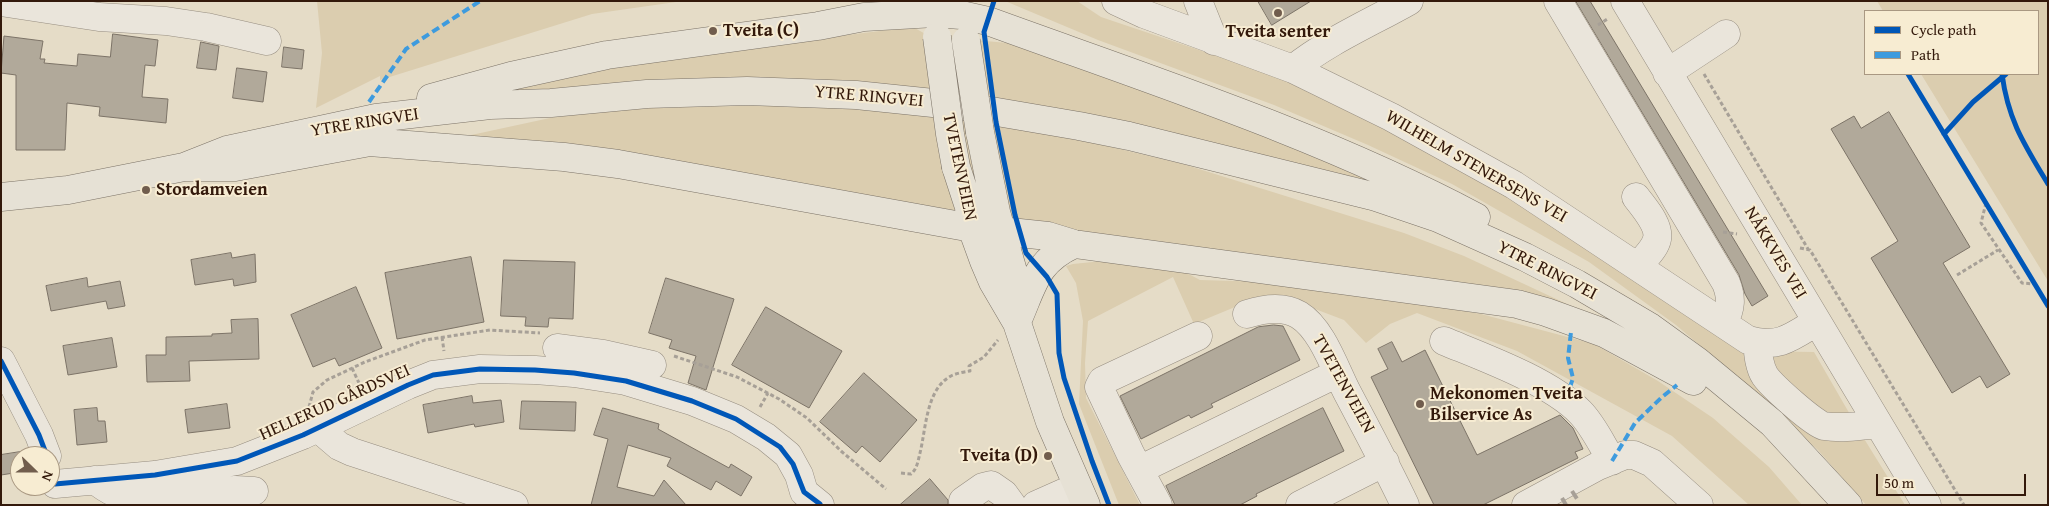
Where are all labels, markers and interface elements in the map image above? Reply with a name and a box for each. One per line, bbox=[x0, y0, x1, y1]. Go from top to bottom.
marker: Tveita senter bbox=[1272, 7, 1284, 19]
legend bbox=[1864, 10, 2039, 75]
text: Cycle path bbox=[1911, 19, 1977, 40]
place label: Tveita (C) bbox=[723, 20, 799, 42]
place label: Tveita senter bbox=[1226, 21, 1330, 43]
marker: Tveita (C) bbox=[707, 25, 719, 37]
text: Path bbox=[1911, 44, 1940, 65]
street label: YTRE RINGVEI bbox=[814, 81, 924, 113]
street label: YTRE RINGVEI bbox=[309, 104, 421, 142]
street label: WILHELM STENERSENS VEI bbox=[1381, 106, 1571, 228]
street label: TVETENVEIEN bbox=[937, 111, 981, 223]
place label: Stordamveien bbox=[156, 179, 268, 201]
marker: Stordamveien bbox=[140, 184, 152, 196]
street label: NÅKKVES VEI bbox=[1739, 203, 1811, 303]
street label: YTRE RINGVEI bbox=[1494, 237, 1600, 305]
street label: TVETENVEIEN bbox=[1307, 331, 1379, 437]
street label: HELLERUD GÅRDSVEI bbox=[256, 360, 414, 446]
place label: Mekonomen Tveita Bilservice As bbox=[1430, 383, 1583, 426]
marker: Mekonomen Tveita Bilservice As bbox=[1414, 398, 1426, 410]
place label: Tveita (D) bbox=[960, 445, 1038, 467]
north arrow bbox=[10, 446, 60, 496]
marker: Tveita (D) bbox=[1042, 450, 1054, 462]
scale bar bbox=[1879, 464, 2029, 496]
text: N bbox=[37, 468, 59, 484]
text: 50 m bbox=[1884, 472, 1914, 493]

